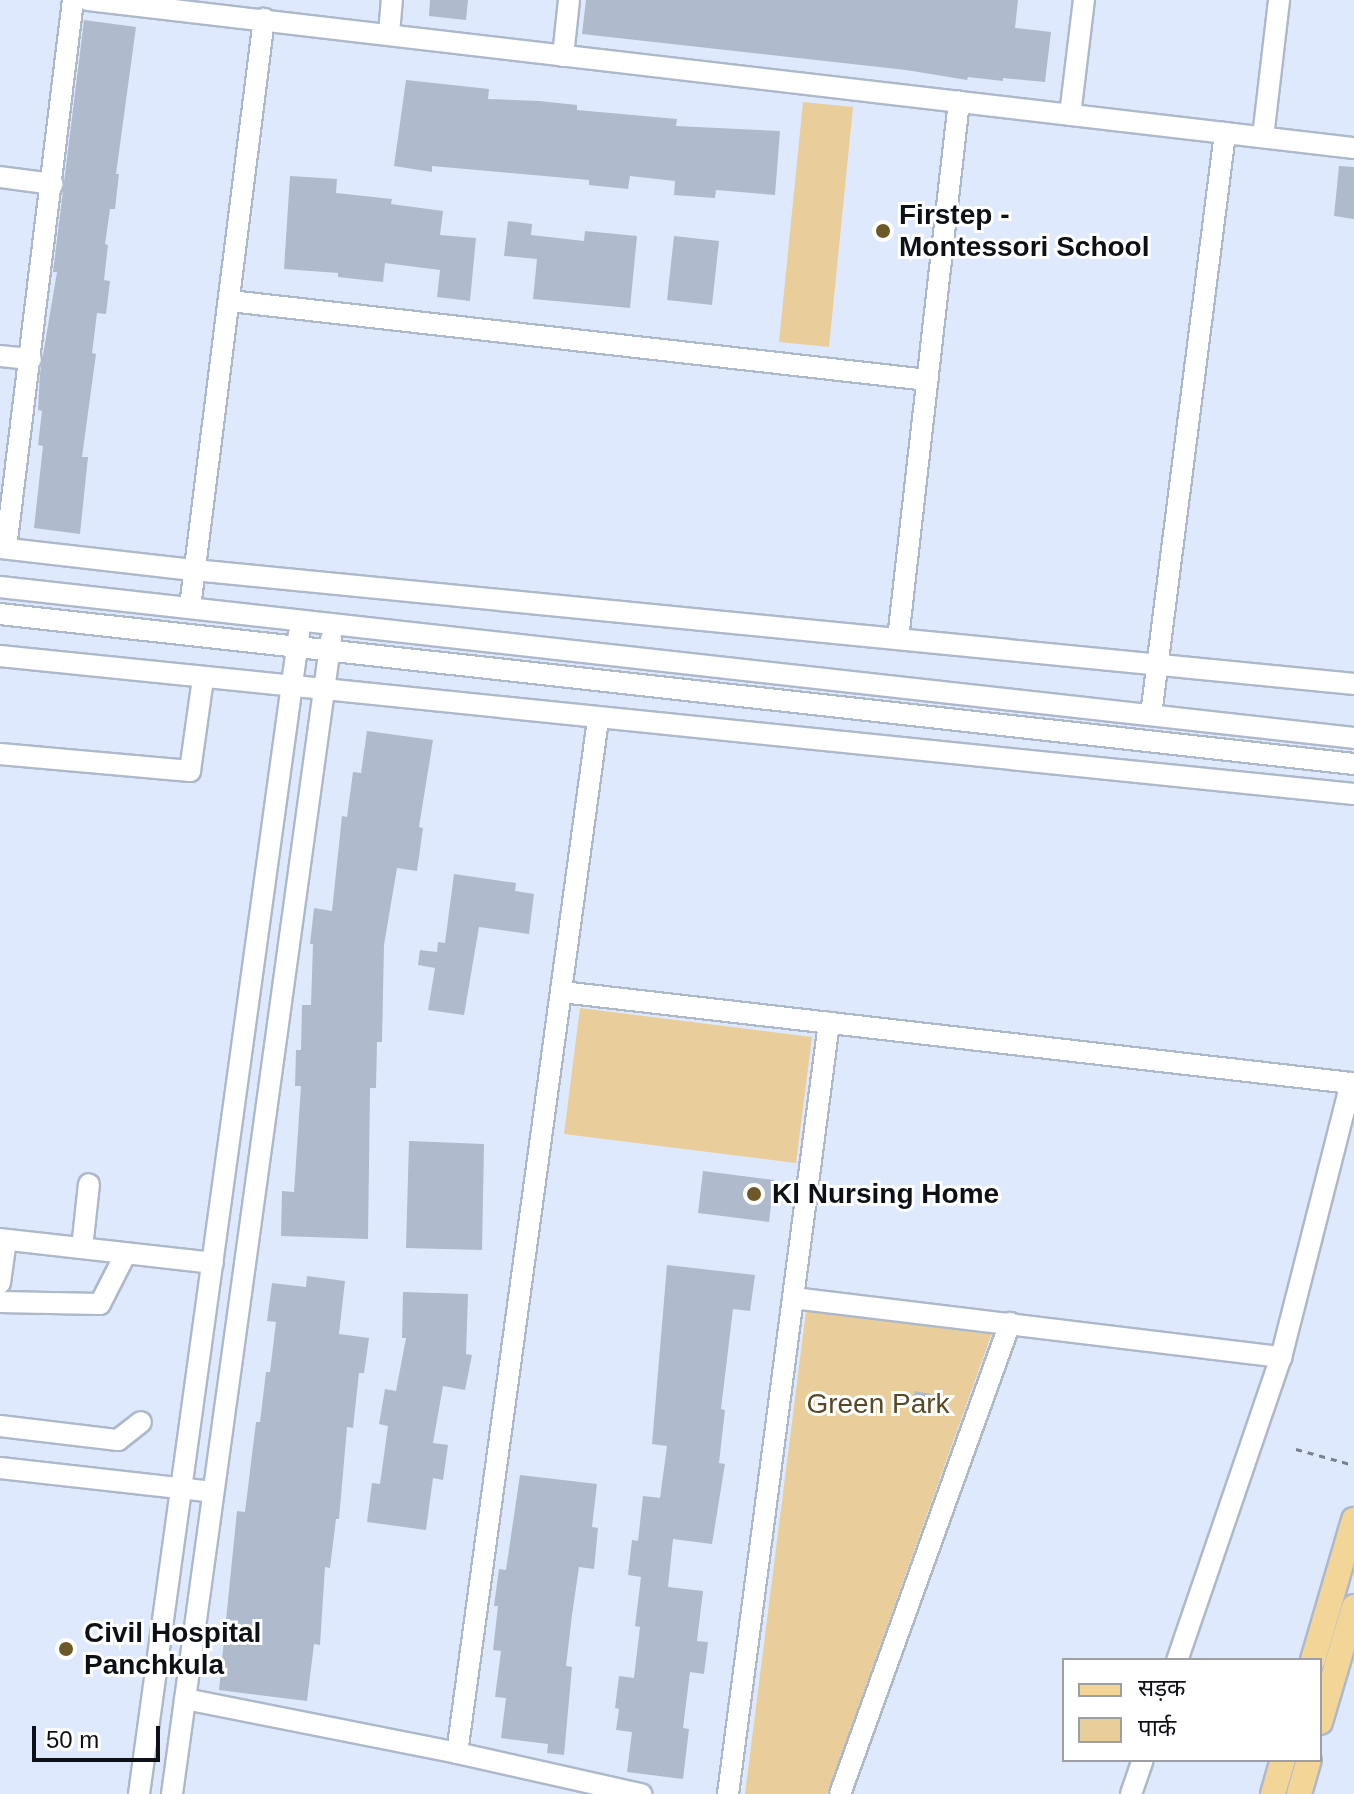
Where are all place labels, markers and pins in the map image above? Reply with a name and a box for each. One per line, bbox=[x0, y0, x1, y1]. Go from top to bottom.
place label: Firstep - Montessori School bbox=[899, 198, 1149, 264]
marker: Firstep - Montessori School bbox=[874, 222, 892, 240]
place label: Kl Nursing Home bbox=[772, 1177, 999, 1211]
marker: Kl Nursing Home bbox=[743, 1183, 765, 1205]
place label: Civil Hospital Panchkula bbox=[84, 1616, 261, 1682]
marker: Civil Hospital Panchkula bbox=[55, 1638, 77, 1660]

